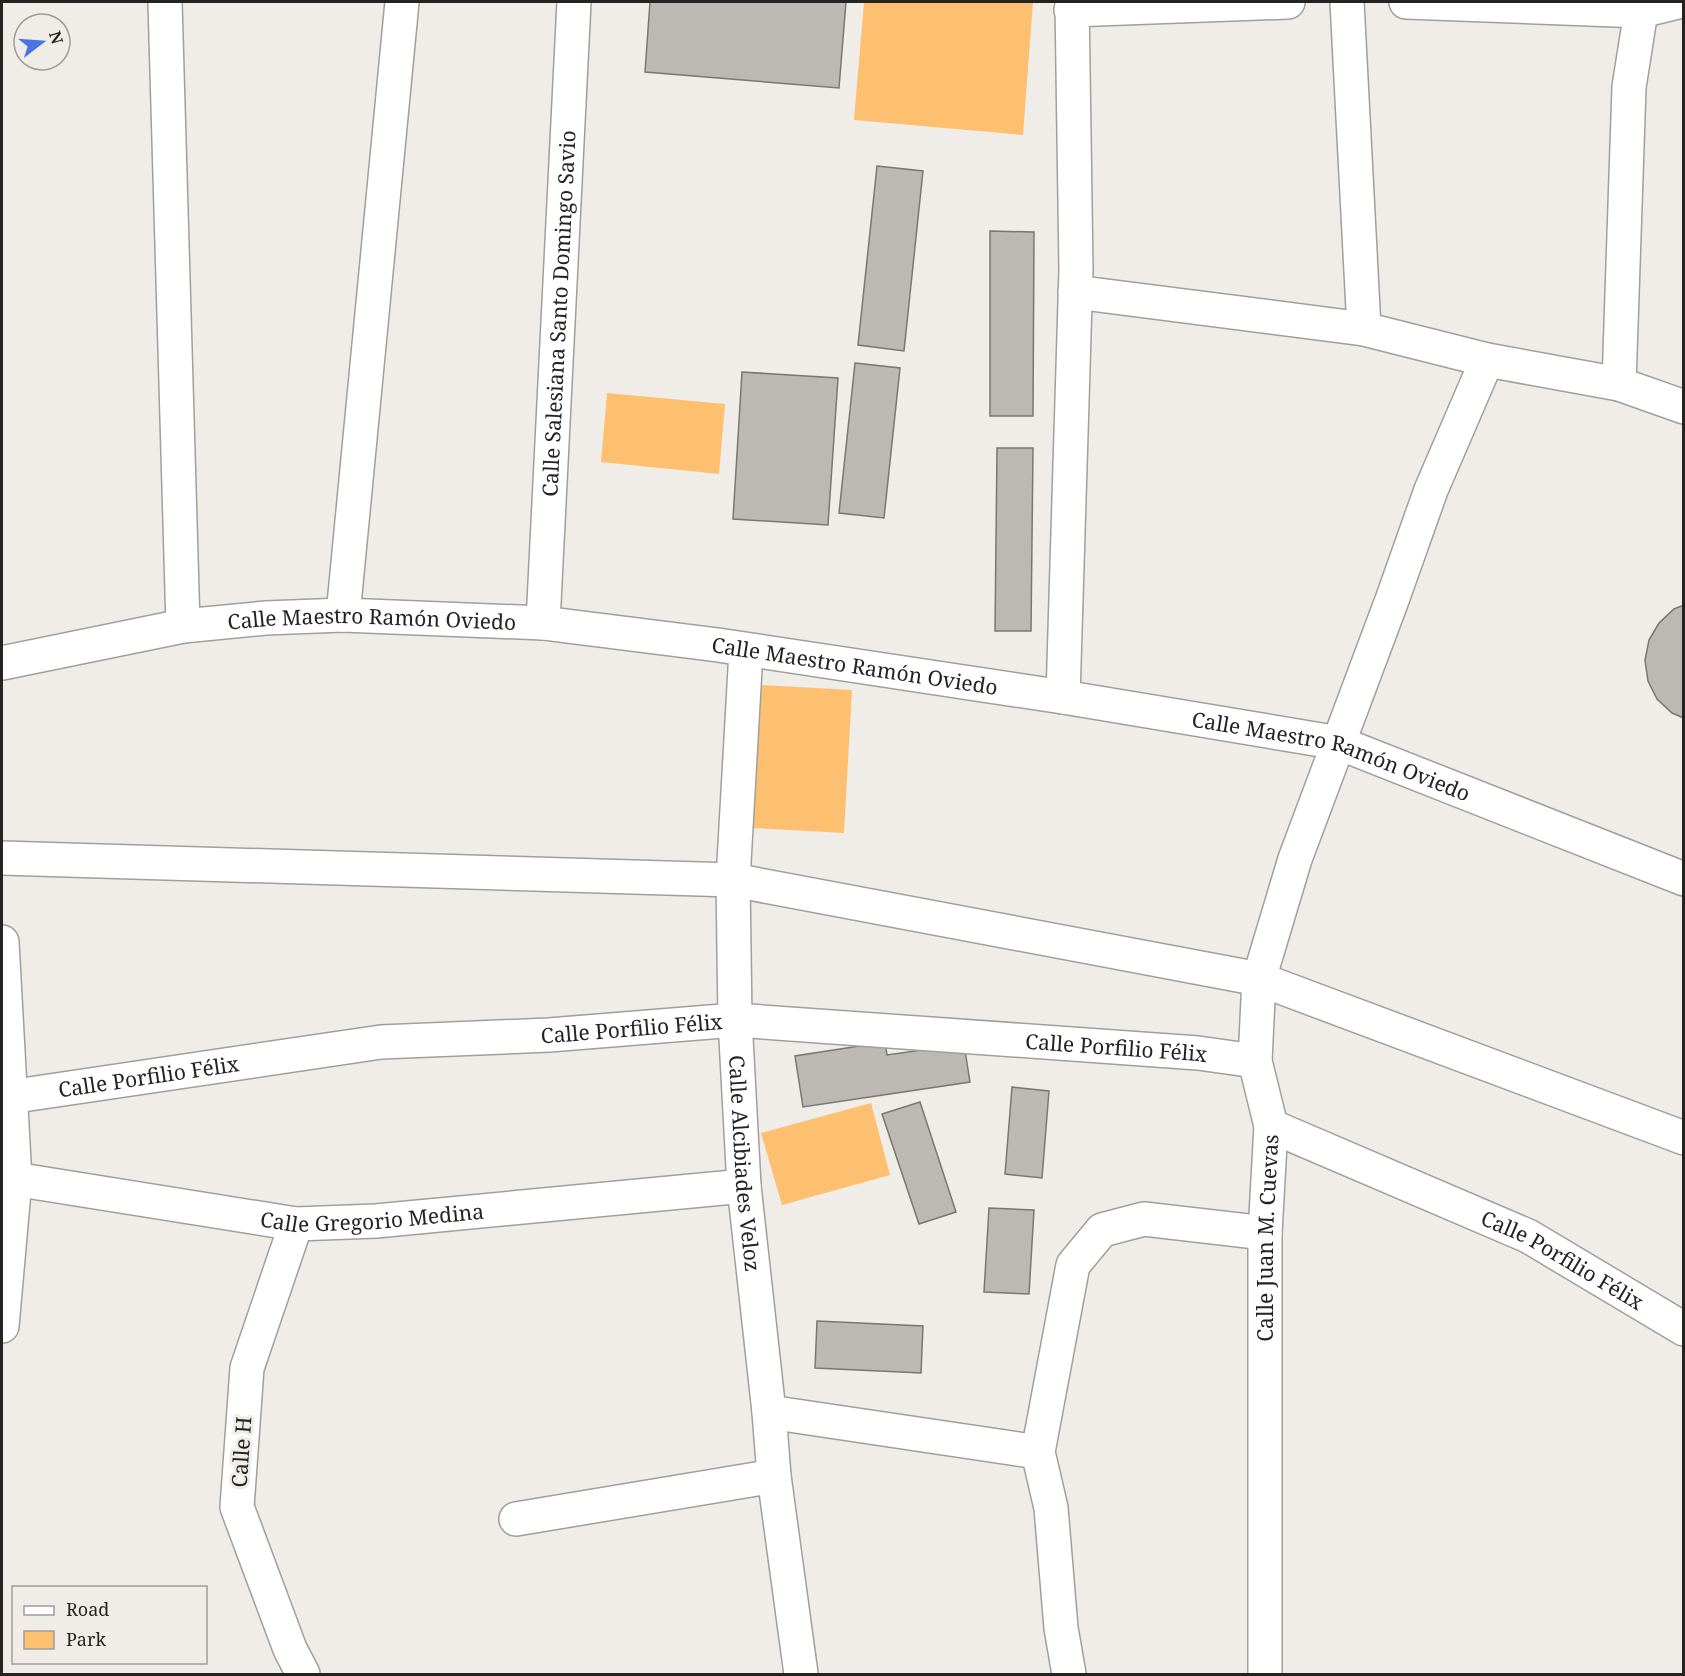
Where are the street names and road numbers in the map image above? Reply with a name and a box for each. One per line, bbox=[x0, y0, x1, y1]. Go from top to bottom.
street label: Calle Salesiana Santo Domingo Savio bbox=[535, 129, 582, 497]
street label: Calle Maestro Ramón Oviedo bbox=[226, 601, 517, 636]
street label: Calle Maestro Ramón Oviedo bbox=[710, 630, 1000, 701]
street label: Calle Maestro Ramón Oviedo bbox=[1190, 705, 1474, 807]
street label: Calle Porfilio Félix bbox=[540, 1007, 724, 1049]
street label: Calle Porfilio Félix bbox=[1024, 1027, 1210, 1068]
street label: Calle Porfilio Félix bbox=[56, 1049, 241, 1104]
street label: Calle Alcibiades Veloz bbox=[723, 1054, 767, 1273]
street label: Calle Juan M. Cuevas bbox=[1251, 1134, 1285, 1342]
street label: Calle Gregorio Medina bbox=[258, 1197, 485, 1238]
street label: Calle Porfilio Félix bbox=[1477, 1204, 1650, 1316]
street label: Calle H bbox=[225, 1416, 257, 1488]

